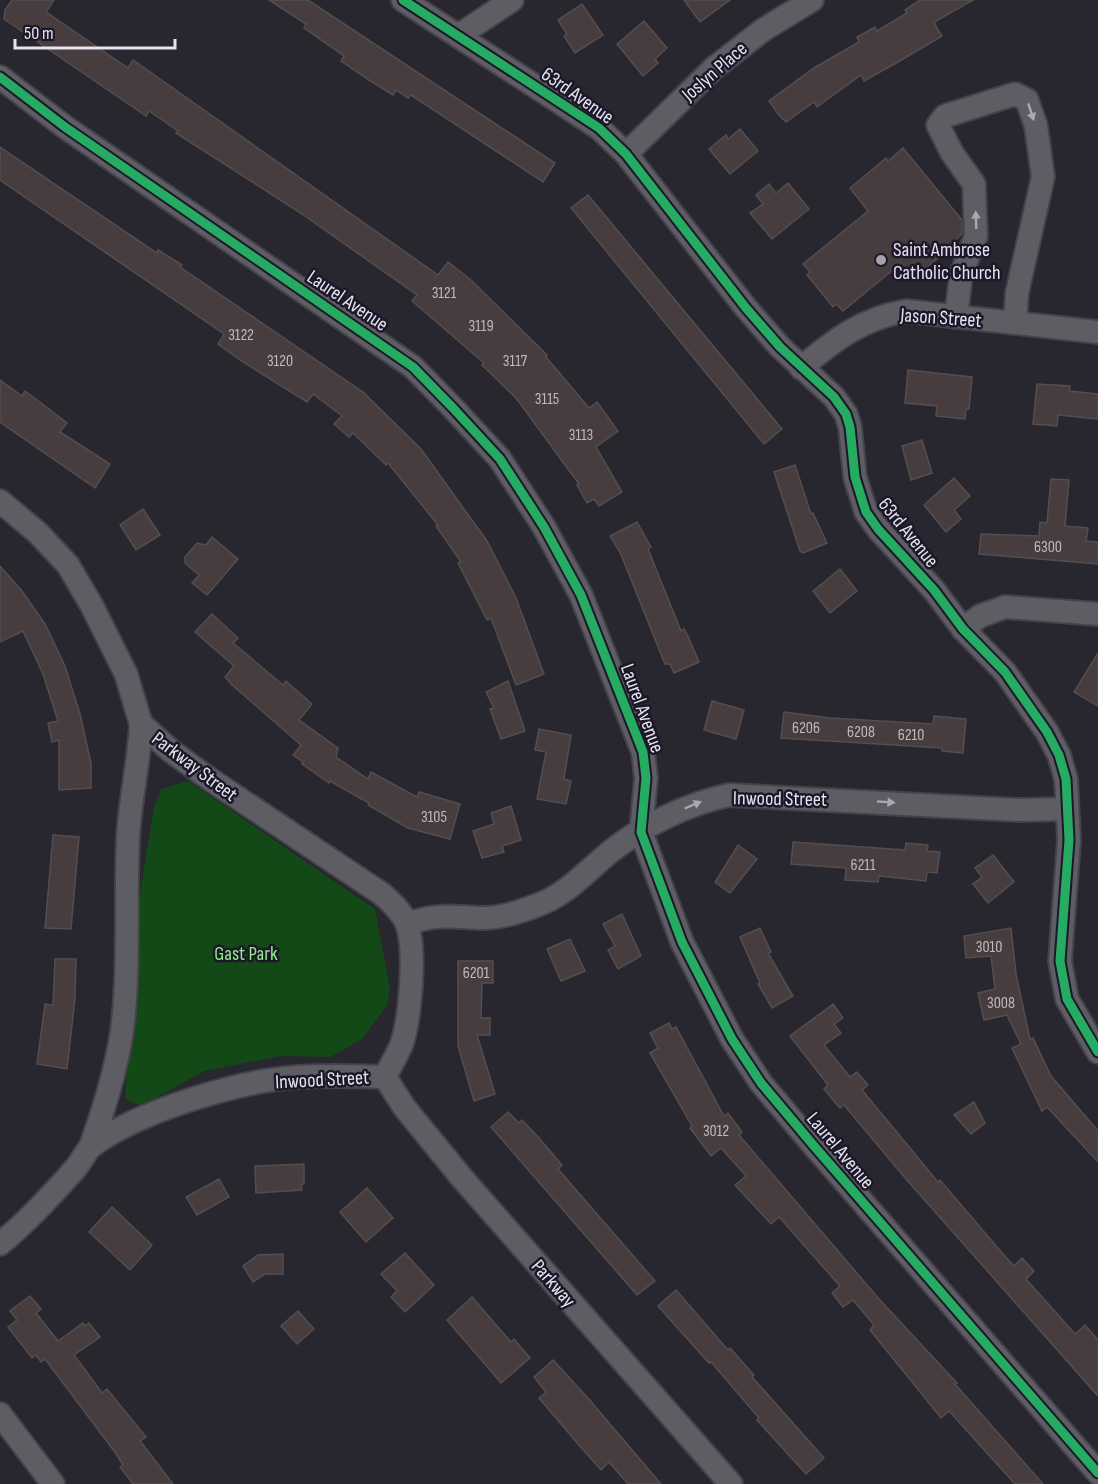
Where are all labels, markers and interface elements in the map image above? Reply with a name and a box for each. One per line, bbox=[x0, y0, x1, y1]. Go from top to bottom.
scale bar bbox=[15, 12, 176, 50]
text: 50 m bbox=[24, 23, 54, 44]
street label: Joslyn Place bbox=[676, 37, 752, 107]
street label: 63rd Avenue bbox=[537, 62, 618, 129]
one-way arrow bbox=[1027, 103, 1036, 121]
one-way arrow bbox=[971, 210, 980, 229]
place label: Saint Ambrose Catholic Church bbox=[893, 238, 1001, 285]
marker: Saint Ambrose Catholic Church bbox=[874, 253, 888, 267]
street label: Laurel Avenue bbox=[302, 265, 393, 337]
house number: 3121 bbox=[432, 284, 457, 303]
street label: Jason Street bbox=[899, 303, 982, 333]
house number: 3119 bbox=[469, 317, 494, 336]
house number: 3122 bbox=[228, 326, 254, 345]
house number: 3120 bbox=[267, 352, 293, 371]
house number: 3117 bbox=[503, 352, 528, 371]
house number: 3115 bbox=[535, 390, 559, 409]
house number: 3113 bbox=[569, 426, 593, 445]
street label: 63rd Avenue bbox=[873, 493, 944, 572]
house number: 6300 bbox=[1034, 538, 1062, 557]
street label: Laurel Avenue bbox=[615, 661, 669, 756]
house number: 6206 bbox=[792, 719, 820, 738]
house number: 6208 bbox=[847, 723, 875, 742]
house number: 6210 bbox=[898, 726, 924, 745]
street label: Parkway Street bbox=[147, 727, 242, 807]
street label: Inwood Street bbox=[733, 786, 827, 812]
one-way arrow bbox=[877, 797, 896, 807]
one-way arrow bbox=[684, 800, 702, 810]
house number: 3105 bbox=[421, 808, 447, 827]
house number: 6211 bbox=[851, 856, 876, 875]
house number: 3010 bbox=[976, 938, 1002, 957]
park label: Gast Park bbox=[214, 942, 278, 966]
house number: 6201 bbox=[463, 964, 490, 983]
house number: 3008 bbox=[987, 994, 1015, 1013]
street label: Inwood Street bbox=[274, 1066, 370, 1094]
street label: Laurel Avenue bbox=[801, 1107, 879, 1194]
house number: 3012 bbox=[703, 1122, 729, 1141]
street label: Parkway bbox=[526, 1255, 581, 1313]

